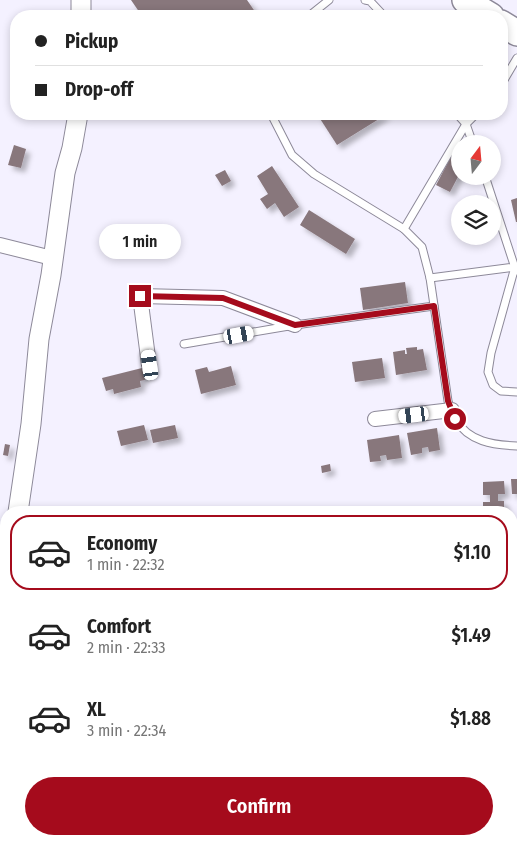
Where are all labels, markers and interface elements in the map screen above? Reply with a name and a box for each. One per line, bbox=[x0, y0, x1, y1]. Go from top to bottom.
text: Pickup bbox=[65, 30, 118, 53]
text: Drop-off bbox=[65, 78, 133, 101]
north arrow bbox=[451, 135, 501, 185]
map controls bbox=[451, 135, 501, 245]
button: layers bbox=[451, 195, 501, 245]
callout: 1 min bbox=[99, 224, 181, 258]
text: 1 min bbox=[123, 232, 157, 251]
route end bbox=[129, 285, 151, 307]
car bbox=[222, 325, 255, 345]
car bbox=[140, 349, 159, 381]
car bbox=[398, 406, 429, 424]
route start bbox=[444, 408, 466, 430]
icon: car bbox=[27, 530, 72, 575]
text: Economy bbox=[87, 532, 157, 555]
text: $1.10 bbox=[454, 541, 491, 564]
text: 1 min · 22:32 bbox=[87, 555, 164, 574]
icon: car bbox=[27, 613, 72, 658]
text: Comfort bbox=[87, 615, 151, 638]
text: $1.49 bbox=[452, 624, 491, 647]
text: 2 min · 22:33 bbox=[87, 638, 166, 657]
icon: car bbox=[27, 696, 72, 741]
text: XL bbox=[87, 698, 106, 721]
text: $1.88 bbox=[450, 707, 491, 730]
text: 3 min · 22:34 bbox=[87, 721, 166, 740]
button: Confirm bbox=[25, 777, 493, 835]

